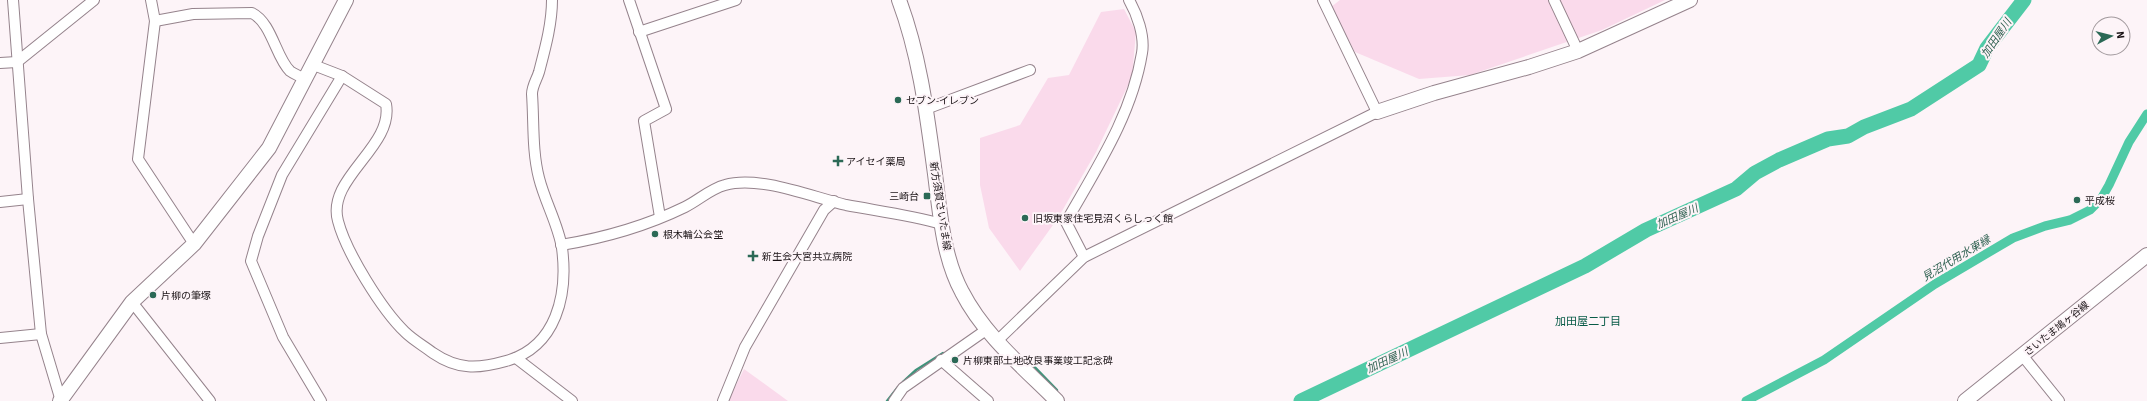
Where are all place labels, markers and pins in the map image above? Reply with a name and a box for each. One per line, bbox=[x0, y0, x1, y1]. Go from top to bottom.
place label: セブン-イレブン bbox=[906, 94, 979, 108]
marker: セブン-イレブン bbox=[893, 95, 903, 105]
place label: アイセイ薬局 bbox=[846, 155, 906, 169]
marker: アイセイ薬局 bbox=[833, 156, 843, 166]
place label: 三崎台 bbox=[889, 190, 919, 204]
marker: 三崎台 bbox=[922, 191, 932, 201]
place label: 平成桜 bbox=[2085, 194, 2115, 208]
marker: 平成桜 bbox=[2072, 195, 2082, 205]
place label: 旧坂東家住宅見沼くらしっく館 bbox=[1033, 212, 1173, 226]
marker: 旧坂東家住宅見沼くらしっく館 bbox=[1020, 213, 1030, 223]
place label: 根木輪公会堂 bbox=[663, 228, 723, 242]
marker: 根木輪公会堂 bbox=[650, 229, 660, 239]
marker: 新生会大宮共立病院 bbox=[747, 250, 759, 262]
place label: 新生会大宮共立病院 bbox=[762, 250, 852, 264]
place label: 片柳の筆塚 bbox=[161, 289, 211, 303]
marker: 片柳の筆塚 bbox=[148, 290, 158, 300]
place label: 片柳東部土地改良事業竣工記念碑 bbox=[963, 354, 1113, 368]
marker: 片柳東部土地改良事業竣工記念碑 bbox=[950, 355, 960, 365]

